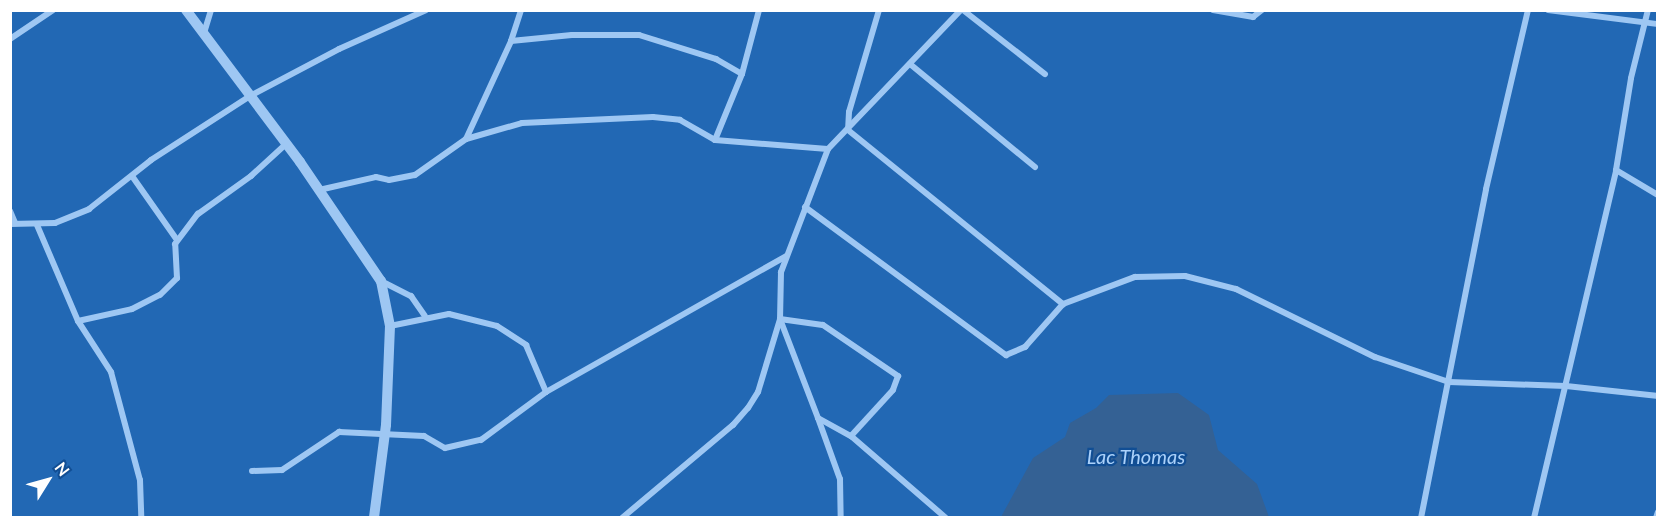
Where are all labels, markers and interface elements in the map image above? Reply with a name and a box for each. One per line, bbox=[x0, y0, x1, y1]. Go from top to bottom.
water label: Lac Thomas bbox=[1087, 444, 1185, 468]
north arrow bbox=[18, 450, 78, 510]
text: N bbox=[51, 458, 74, 480]

